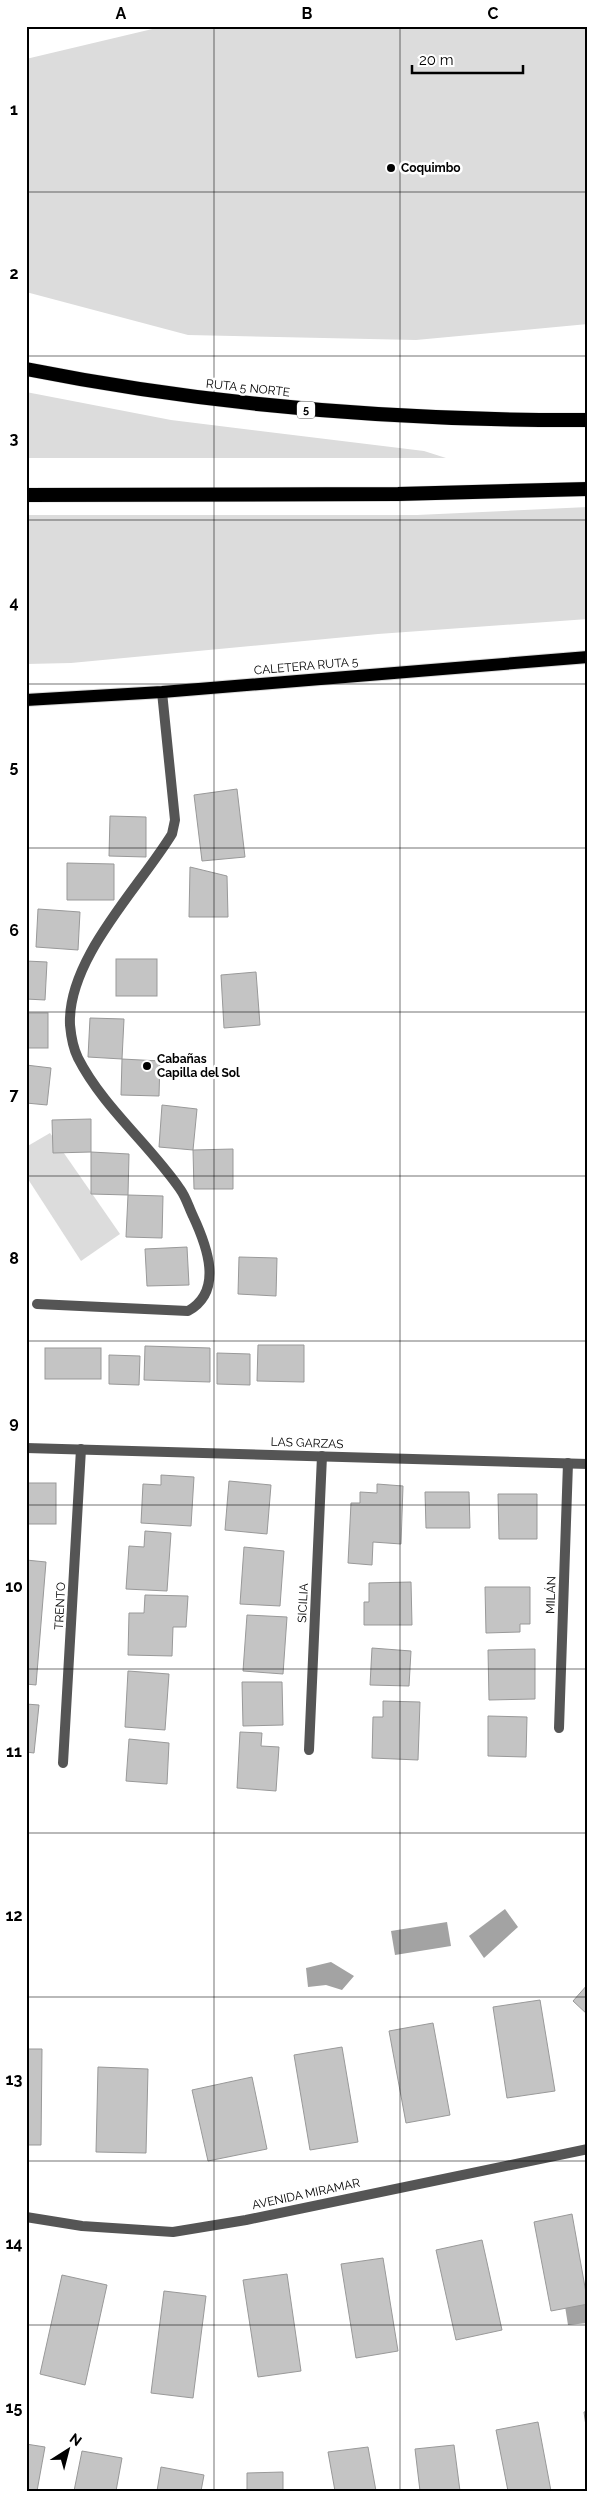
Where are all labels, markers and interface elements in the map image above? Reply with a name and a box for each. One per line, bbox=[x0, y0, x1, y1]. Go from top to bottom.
text: A bbox=[116, 4, 127, 23]
text: B bbox=[302, 4, 313, 23]
text: C bbox=[488, 4, 499, 23]
scale bar bbox=[412, 42, 523, 74]
text: 20 m bbox=[419, 51, 454, 69]
text: 1 bbox=[10, 100, 18, 119]
place label: Coquimbo bbox=[401, 161, 461, 175]
marker: Coquimbo bbox=[385, 162, 397, 174]
text: 2 bbox=[9, 264, 19, 283]
street label: RUTA 5 NORTE bbox=[205, 377, 291, 399]
road number: 5 bbox=[297, 402, 315, 418]
text: 3 bbox=[10, 429, 19, 448]
text: 4 bbox=[9, 593, 19, 612]
street label: CALETERA RUTA 5 bbox=[253, 654, 359, 678]
text: 5 bbox=[10, 757, 19, 776]
text: 6 bbox=[9, 921, 19, 940]
place label: Cabañas Capilla del Sol bbox=[157, 1052, 240, 1080]
marker: Cabañas Capilla del Sol bbox=[141, 1060, 153, 1072]
text: 7 bbox=[10, 1085, 19, 1104]
text: 8 bbox=[9, 1249, 19, 1268]
text: 9 bbox=[9, 1413, 19, 1432]
street label: LAS GARZAS bbox=[270, 1435, 344, 1451]
street label: MILÁN bbox=[543, 1576, 559, 1614]
text: 10 bbox=[5, 1577, 23, 1596]
street label: TRENTO bbox=[52, 1582, 68, 1630]
street label: SICILIA bbox=[295, 1583, 311, 1623]
text: 11 bbox=[6, 1742, 22, 1761]
text: 12 bbox=[6, 1906, 22, 1925]
text: 13 bbox=[6, 2070, 22, 2089]
street label: AVENIDA MIRAMAR bbox=[251, 2176, 361, 2212]
text: 14 bbox=[5, 2234, 23, 2253]
text: 15 bbox=[6, 2398, 23, 2417]
north arrow bbox=[42, 2424, 92, 2474]
text: N bbox=[67, 2430, 85, 2449]

